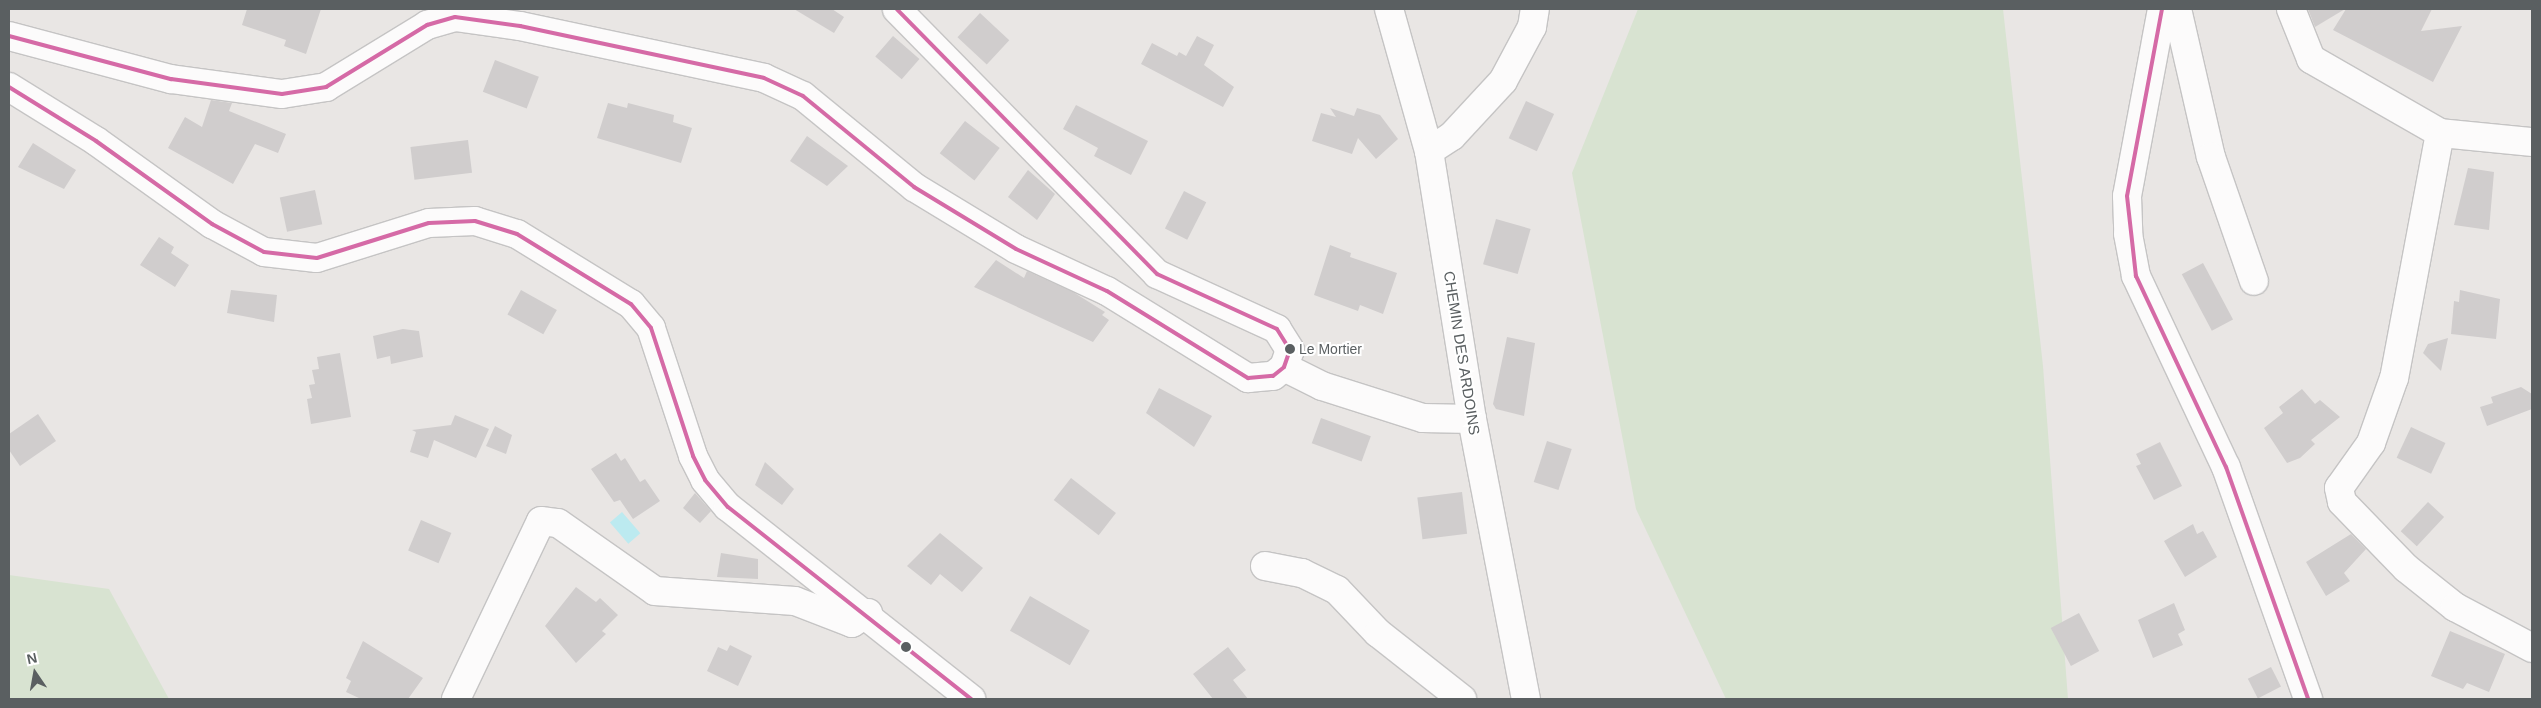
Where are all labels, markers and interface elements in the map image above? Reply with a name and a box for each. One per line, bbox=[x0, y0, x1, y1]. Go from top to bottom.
street label: CHEMIN DES ARDOINS bbox=[1440, 269, 1484, 437]
place label: Le Mortier bbox=[1299, 341, 1362, 357]
marker: Le Mortier bbox=[1285, 344, 1295, 354]
unlabelled marker bbox=[901, 642, 911, 652]
north arrow bbox=[10, 648, 60, 698]
text: N bbox=[25, 649, 38, 667]

